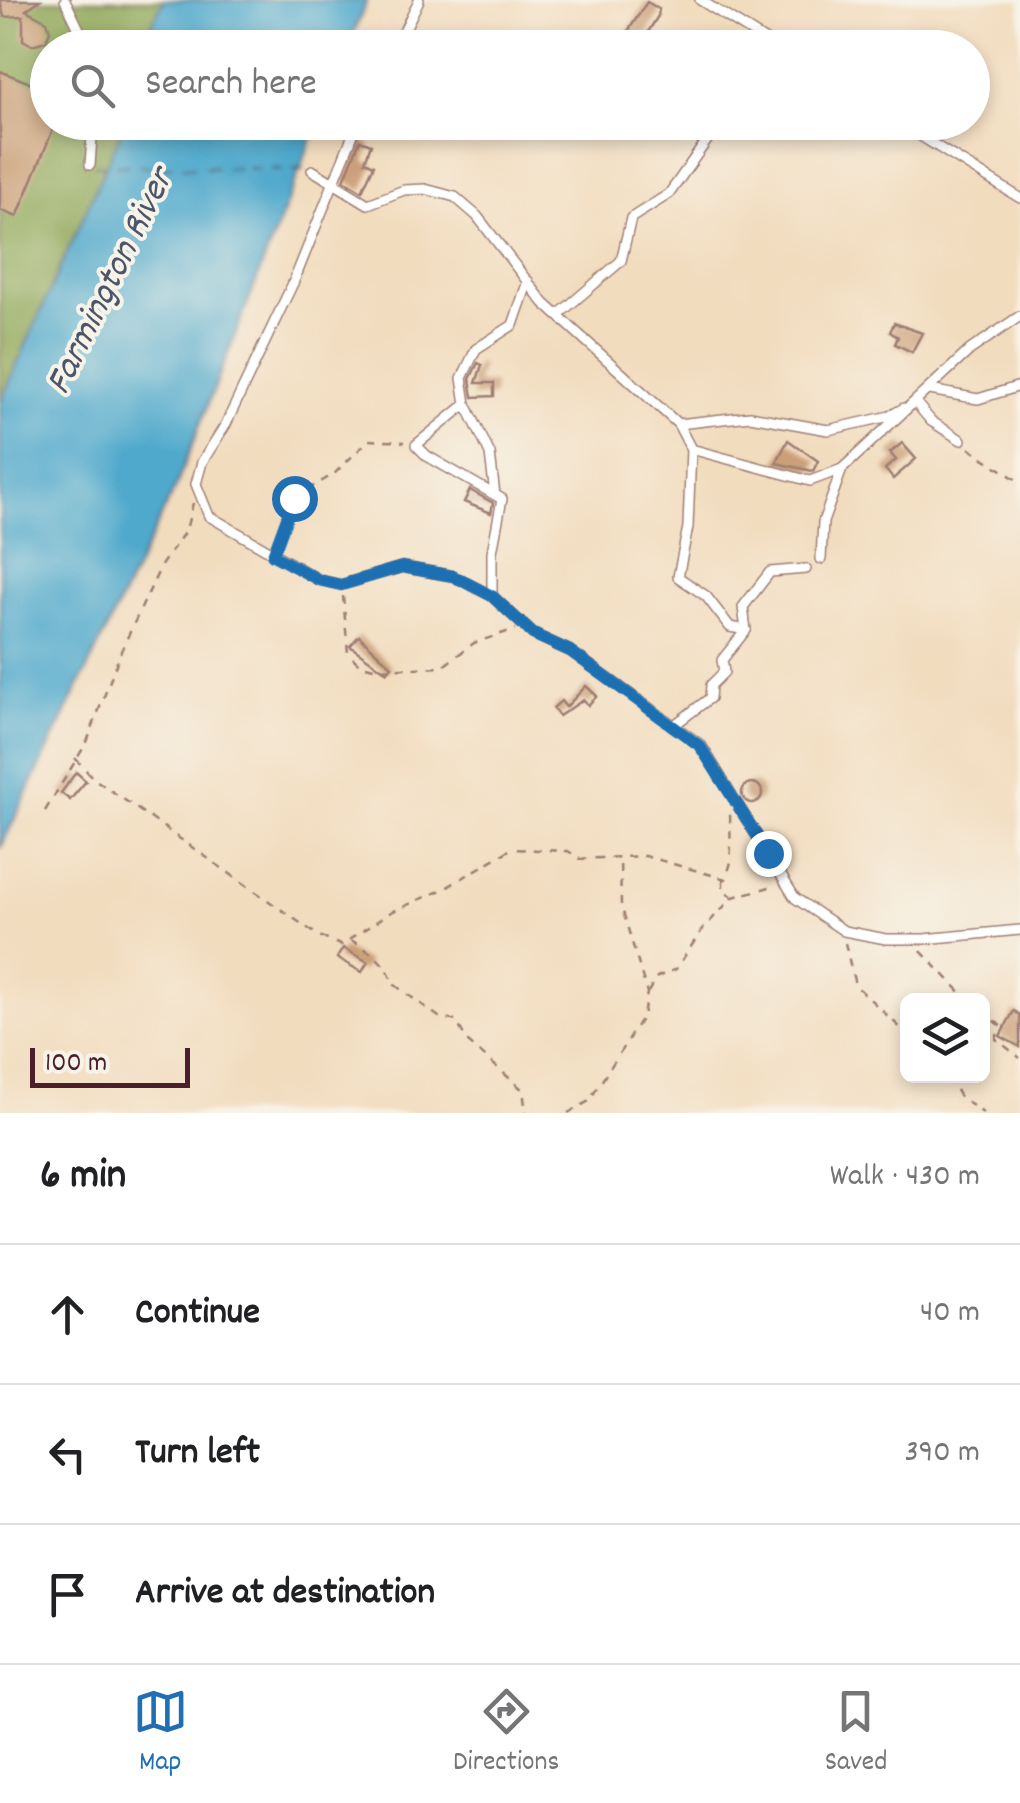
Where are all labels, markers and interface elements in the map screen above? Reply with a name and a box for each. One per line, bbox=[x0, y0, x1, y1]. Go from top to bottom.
search box bbox=[30, 30, 990, 140]
icon: search bbox=[65, 58, 120, 113]
text: Search here bbox=[145, 58, 317, 113]
water label: Farmington River bbox=[33, 157, 192, 405]
route start bbox=[272, 476, 318, 522]
route end bbox=[746, 831, 792, 877]
map controls bbox=[900, 993, 990, 1083]
button: layers bbox=[900, 993, 990, 1083]
scale bar bbox=[30, 1043, 190, 1088]
text: 100 m bbox=[45, 1045, 107, 1085]
text: 6 min bbox=[40, 1148, 126, 1208]
text: Walk · 430 m bbox=[830, 1155, 980, 1201]
icon: ahead bbox=[40, 1287, 95, 1342]
text: Continue bbox=[135, 1287, 260, 1342]
text: 40 m bbox=[920, 1291, 980, 1337]
icon: left bbox=[40, 1427, 95, 1482]
text: Turn left bbox=[135, 1427, 260, 1482]
text: 390 m bbox=[904, 1431, 980, 1477]
icon: arrive bbox=[40, 1567, 95, 1622]
text: Arrive at destination bbox=[135, 1567, 435, 1622]
tab: Map bbox=[133, 1684, 188, 1784]
tab: Directions bbox=[453, 1684, 559, 1784]
tab: Saved bbox=[825, 1684, 887, 1784]

